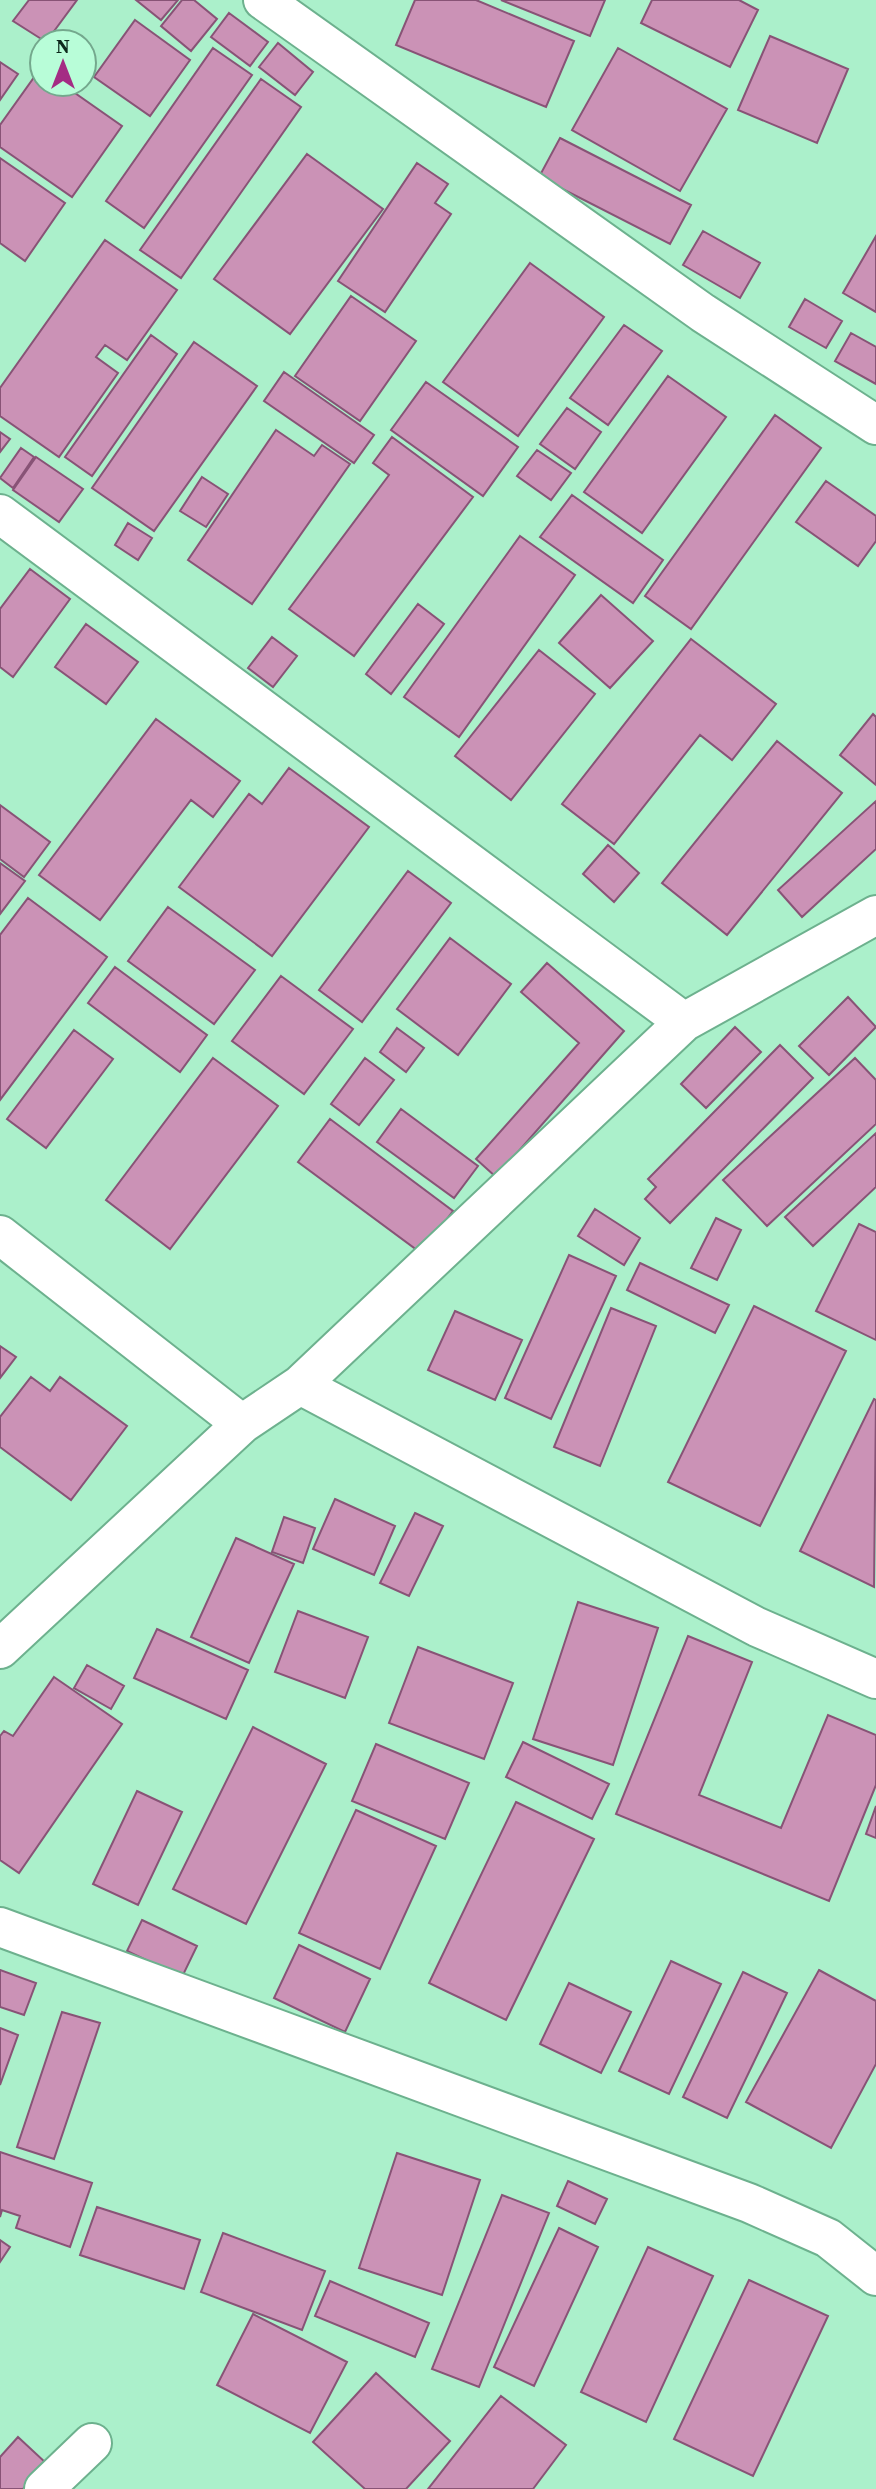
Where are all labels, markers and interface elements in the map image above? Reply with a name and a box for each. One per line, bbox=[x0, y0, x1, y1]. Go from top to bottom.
north arrow bbox=[28, 28, 98, 98]
text: N bbox=[56, 33, 70, 59]

